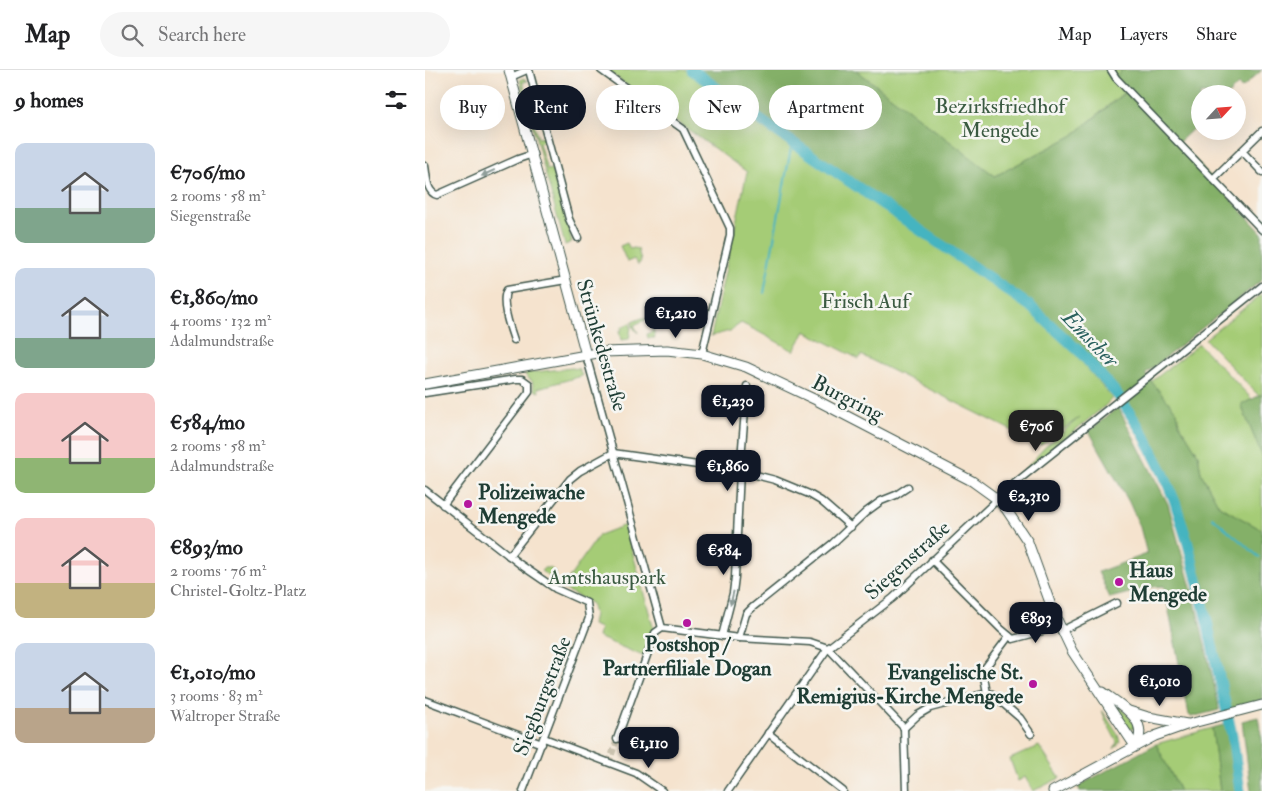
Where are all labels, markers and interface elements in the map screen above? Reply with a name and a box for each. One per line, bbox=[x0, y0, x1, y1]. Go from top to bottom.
search box bbox=[100, 12, 450, 57]
text: Map bbox=[25, 19, 70, 50]
icon: search bbox=[118, 21, 146, 49]
text: Search here bbox=[158, 23, 246, 47]
text: Map bbox=[1058, 23, 1092, 46]
text: Layers bbox=[1120, 23, 1168, 46]
text: Share bbox=[1196, 23, 1237, 46]
chip: Buy bbox=[440, 85, 505, 130]
chip: Rent bbox=[515, 85, 586, 130]
chip: Filters bbox=[596, 85, 679, 130]
chip: New bbox=[689, 85, 759, 130]
chip: Apartment bbox=[769, 85, 882, 130]
north arrow bbox=[1191, 85, 1246, 140]
map controls bbox=[1191, 85, 1246, 140]
icon: filters bbox=[382, 86, 410, 114]
text: 9 homes bbox=[15, 87, 84, 114]
park label: Bezirksfriedhof Mengede bbox=[935, 93, 1068, 144]
text: €706/mo bbox=[170, 159, 245, 186]
icon: home bbox=[55, 163, 115, 223]
one-way arrow bbox=[480, 168, 495, 177]
text: 2 rooms · 58 m² bbox=[170, 186, 265, 206]
text: Siegenstraße bbox=[170, 206, 251, 226]
street label: Strünkedestraße bbox=[570, 276, 633, 415]
text: €1,860/mo bbox=[170, 284, 258, 311]
icon: home bbox=[55, 288, 115, 348]
park label: Frisch Auf bbox=[821, 288, 912, 315]
pin: €1,210 bbox=[635, 296, 717, 339]
water label: Emscher bbox=[1055, 302, 1126, 375]
text: €1,210 bbox=[656, 303, 696, 323]
text: 4 rooms · 132 m² bbox=[170, 311, 271, 331]
text: Adalmundstraße bbox=[170, 331, 274, 351]
street label: Burgring bbox=[807, 369, 889, 428]
pin: €1,230 bbox=[692, 384, 774, 427]
text: €1,230 bbox=[712, 391, 754, 411]
text: €584/mo bbox=[170, 409, 245, 436]
pin: €706 bbox=[1006, 410, 1066, 452]
icon: home bbox=[55, 413, 115, 473]
text: €706 bbox=[1020, 416, 1052, 436]
text: 2 rooms · 58 m² bbox=[170, 436, 265, 456]
pin: €1,860 bbox=[687, 450, 769, 492]
text: Adalmundstraße bbox=[170, 456, 274, 476]
text: €1,860 bbox=[707, 456, 749, 476]
place label: Polizeiwache Mengede bbox=[477, 479, 585, 530]
pin: €2,310 bbox=[988, 480, 1070, 522]
text: €2,310 bbox=[1008, 486, 1050, 506]
marker: Polizeiwache Mengede bbox=[462, 498, 474, 510]
street label: Siegenstraße bbox=[859, 515, 956, 606]
text: €893/mo bbox=[170, 534, 243, 561]
pin: €584 bbox=[694, 534, 754, 576]
icon: home bbox=[55, 538, 115, 598]
text: €584 bbox=[708, 540, 740, 560]
place label: Haus Mengede bbox=[1128, 557, 1207, 608]
text: 2 rooms · 76 m² bbox=[170, 561, 266, 581]
park label: Amtshauspark bbox=[547, 564, 666, 591]
marker: Haus Mengede bbox=[1113, 576, 1125, 588]
text: Christel-Goltz-Platz bbox=[170, 581, 306, 601]
one-way arrow bbox=[728, 590, 736, 605]
pin: €893 bbox=[1006, 602, 1066, 644]
text: €893 bbox=[1020, 608, 1052, 628]
marker: Postshop / Partnerfiliale Dogan bbox=[681, 617, 693, 629]
place label: Postshop / Partnerfiliale Dogan bbox=[602, 631, 772, 682]
street label: Siegburgstraße bbox=[507, 632, 578, 760]
text: €1,010/mo bbox=[170, 659, 255, 686]
place label: Evangelische St. Remigius-Kirche Mengede bbox=[796, 659, 1023, 710]
icon: home bbox=[55, 663, 115, 723]
pin: €1,010 bbox=[1119, 664, 1201, 707]
text: €1,010 bbox=[1140, 671, 1180, 691]
marker: Evangelische St. Remigius-Kirche Mengede bbox=[1027, 678, 1039, 690]
text: 3 rooms · 83 m² bbox=[170, 686, 263, 706]
text: Waltroper Straße bbox=[170, 706, 280, 726]
pin: €1,110 bbox=[608, 726, 690, 769]
text: €1,110 bbox=[630, 733, 668, 753]

